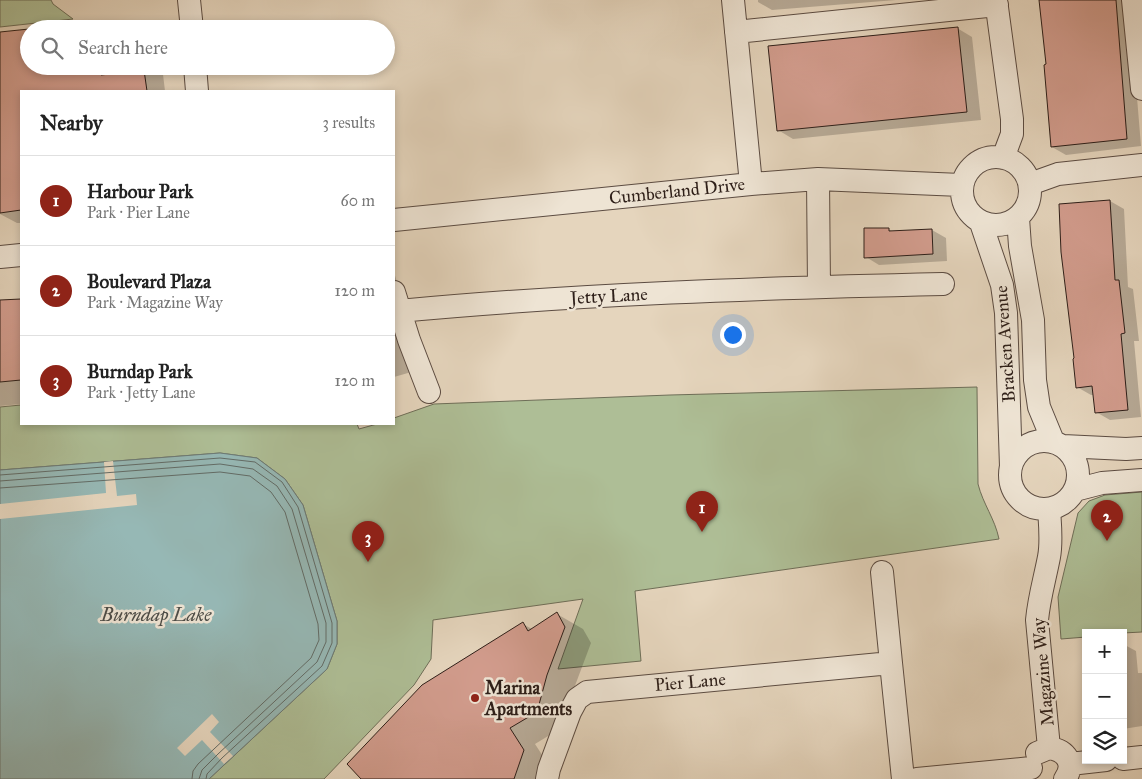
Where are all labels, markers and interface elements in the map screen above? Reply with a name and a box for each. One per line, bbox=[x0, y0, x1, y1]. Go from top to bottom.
search box bbox=[20, 20, 395, 75]
icon: search bbox=[38, 34, 66, 62]
text: Search here bbox=[78, 36, 168, 59]
text: Nearby bbox=[40, 110, 103, 136]
text: 3 results bbox=[322, 113, 375, 132]
street label: Cumberland Drive bbox=[608, 173, 746, 209]
text: Harbour Park bbox=[87, 180, 193, 203]
text: 1 bbox=[53, 191, 59, 210]
text: 60 m bbox=[341, 191, 375, 210]
text: Park · Pier Lane bbox=[87, 203, 190, 222]
text: Boulevard Plaza bbox=[87, 270, 211, 293]
text: 2 bbox=[52, 281, 60, 300]
text: 120 m bbox=[335, 281, 375, 300]
street label: Jetty Lane bbox=[568, 283, 648, 310]
street label: Bracken Avenue bbox=[990, 285, 1020, 403]
text: Park · Magazine Way bbox=[87, 293, 223, 312]
your location bbox=[720, 322, 746, 348]
text: Burndap Park bbox=[87, 360, 193, 383]
text: 3 bbox=[53, 371, 59, 390]
text: 120 m bbox=[335, 371, 375, 390]
text: Park · Jetty Lane bbox=[87, 383, 195, 402]
pin: 1 bbox=[686, 491, 718, 532]
pin: 2 bbox=[1091, 500, 1123, 541]
pin: 3 bbox=[352, 521, 384, 562]
water label: Burndap Lake bbox=[100, 603, 212, 627]
street label: Magazine Way bbox=[1027, 616, 1060, 727]
map controls bbox=[1082, 629, 1127, 764]
button: + bbox=[1082, 629, 1127, 674]
street label: Pier Lane bbox=[653, 668, 727, 696]
button: − bbox=[1082, 674, 1127, 719]
place label: Marina Apartments bbox=[484, 677, 572, 721]
marker: Marina Apartments bbox=[469, 692, 481, 704]
button: layers bbox=[1082, 719, 1127, 764]

